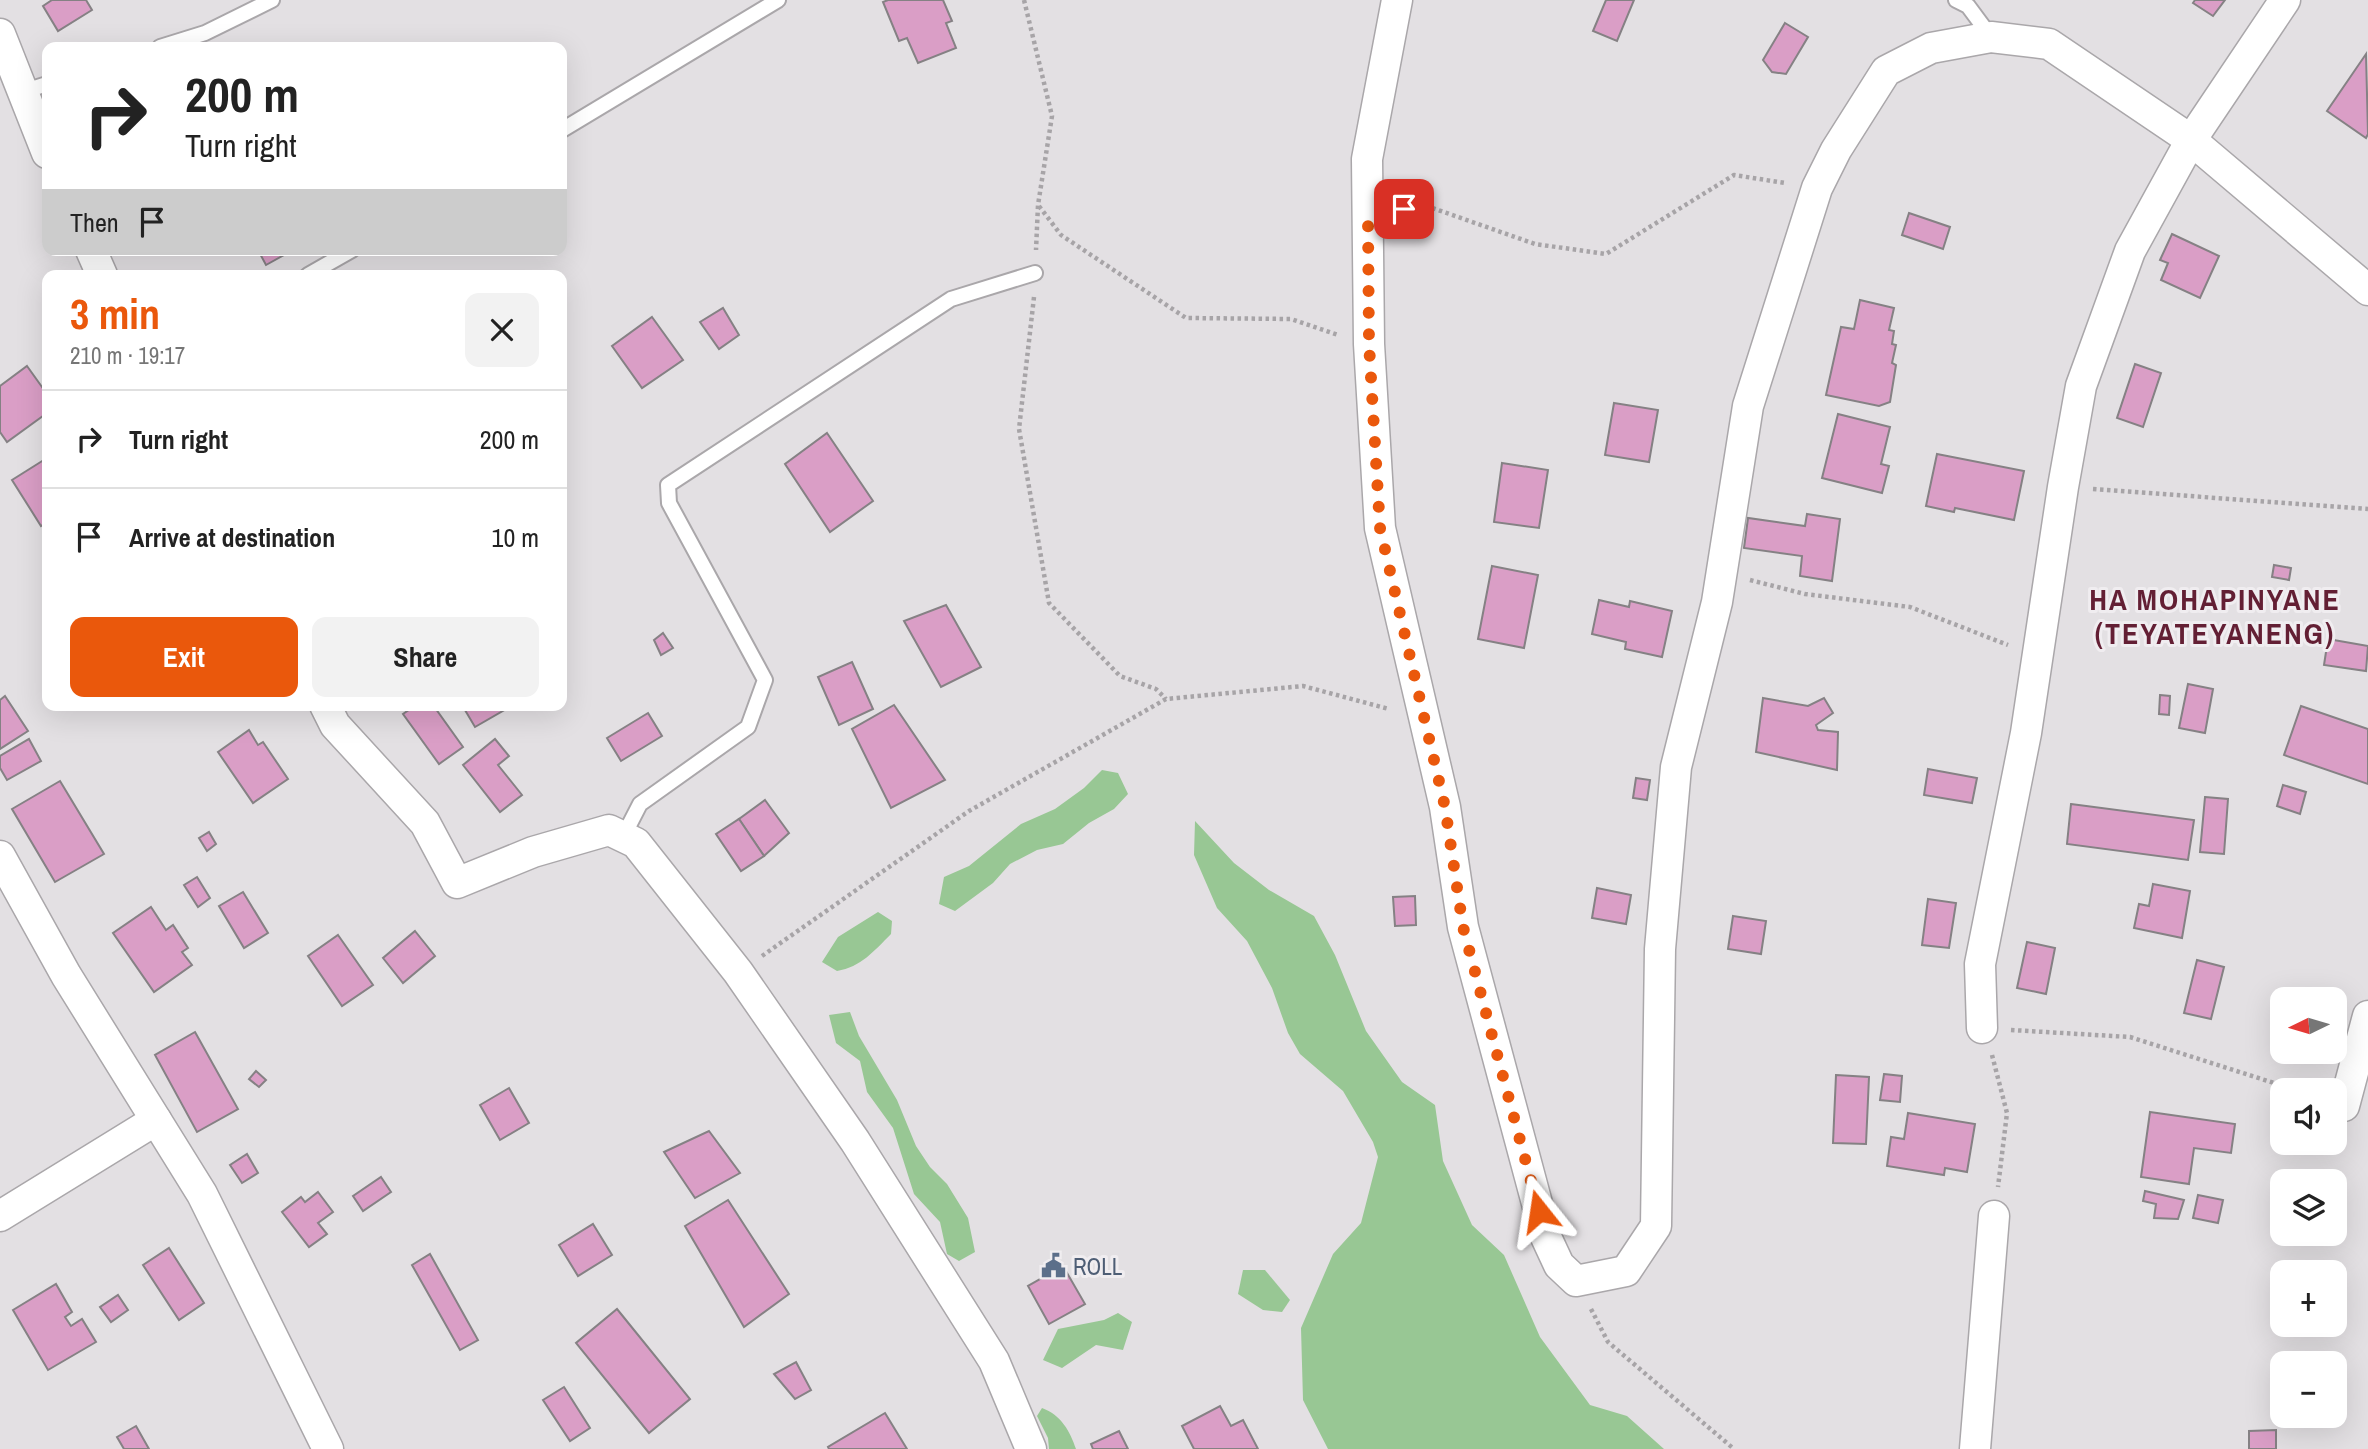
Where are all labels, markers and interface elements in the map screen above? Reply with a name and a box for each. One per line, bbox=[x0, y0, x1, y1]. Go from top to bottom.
text: 200 m bbox=[185, 61, 299, 127]
icon: right bbox=[70, 70, 161, 161]
text: Turn right bbox=[185, 124, 297, 167]
pin bbox=[1374, 179, 1434, 239]
icon: arrive bbox=[1385, 190, 1423, 228]
icon: arrive bbox=[133, 203, 171, 241]
text: Then bbox=[70, 205, 119, 240]
text: 3 min bbox=[70, 286, 160, 342]
button: close bbox=[465, 293, 539, 367]
text: 210 m · 19:17 bbox=[70, 340, 185, 371]
icon: right bbox=[70, 420, 108, 458]
text: Turn right bbox=[129, 422, 228, 457]
text: 200 m bbox=[480, 422, 539, 457]
icon: arrive bbox=[70, 518, 108, 556]
text: Arrive at destination bbox=[129, 520, 335, 555]
text: 10 m bbox=[492, 520, 539, 555]
district label: HA MOHAPINYANE (TEYATEYANENG) bbox=[2089, 579, 2341, 653]
button: Exit bbox=[70, 617, 298, 697]
button: Share bbox=[312, 617, 539, 697]
north arrow bbox=[2270, 987, 2347, 1064]
map controls bbox=[2270, 987, 2347, 1428]
button: sound bbox=[2270, 1078, 2347, 1155]
button: layers bbox=[2270, 1169, 2347, 1246]
position arrow bbox=[1502, 1174, 1576, 1248]
place label: ROLL bbox=[1073, 1251, 1123, 1282]
public building icon: ROLL bbox=[1039, 1252, 1067, 1280]
button: + bbox=[2270, 1260, 2347, 1337]
button: − bbox=[2270, 1351, 2347, 1428]

